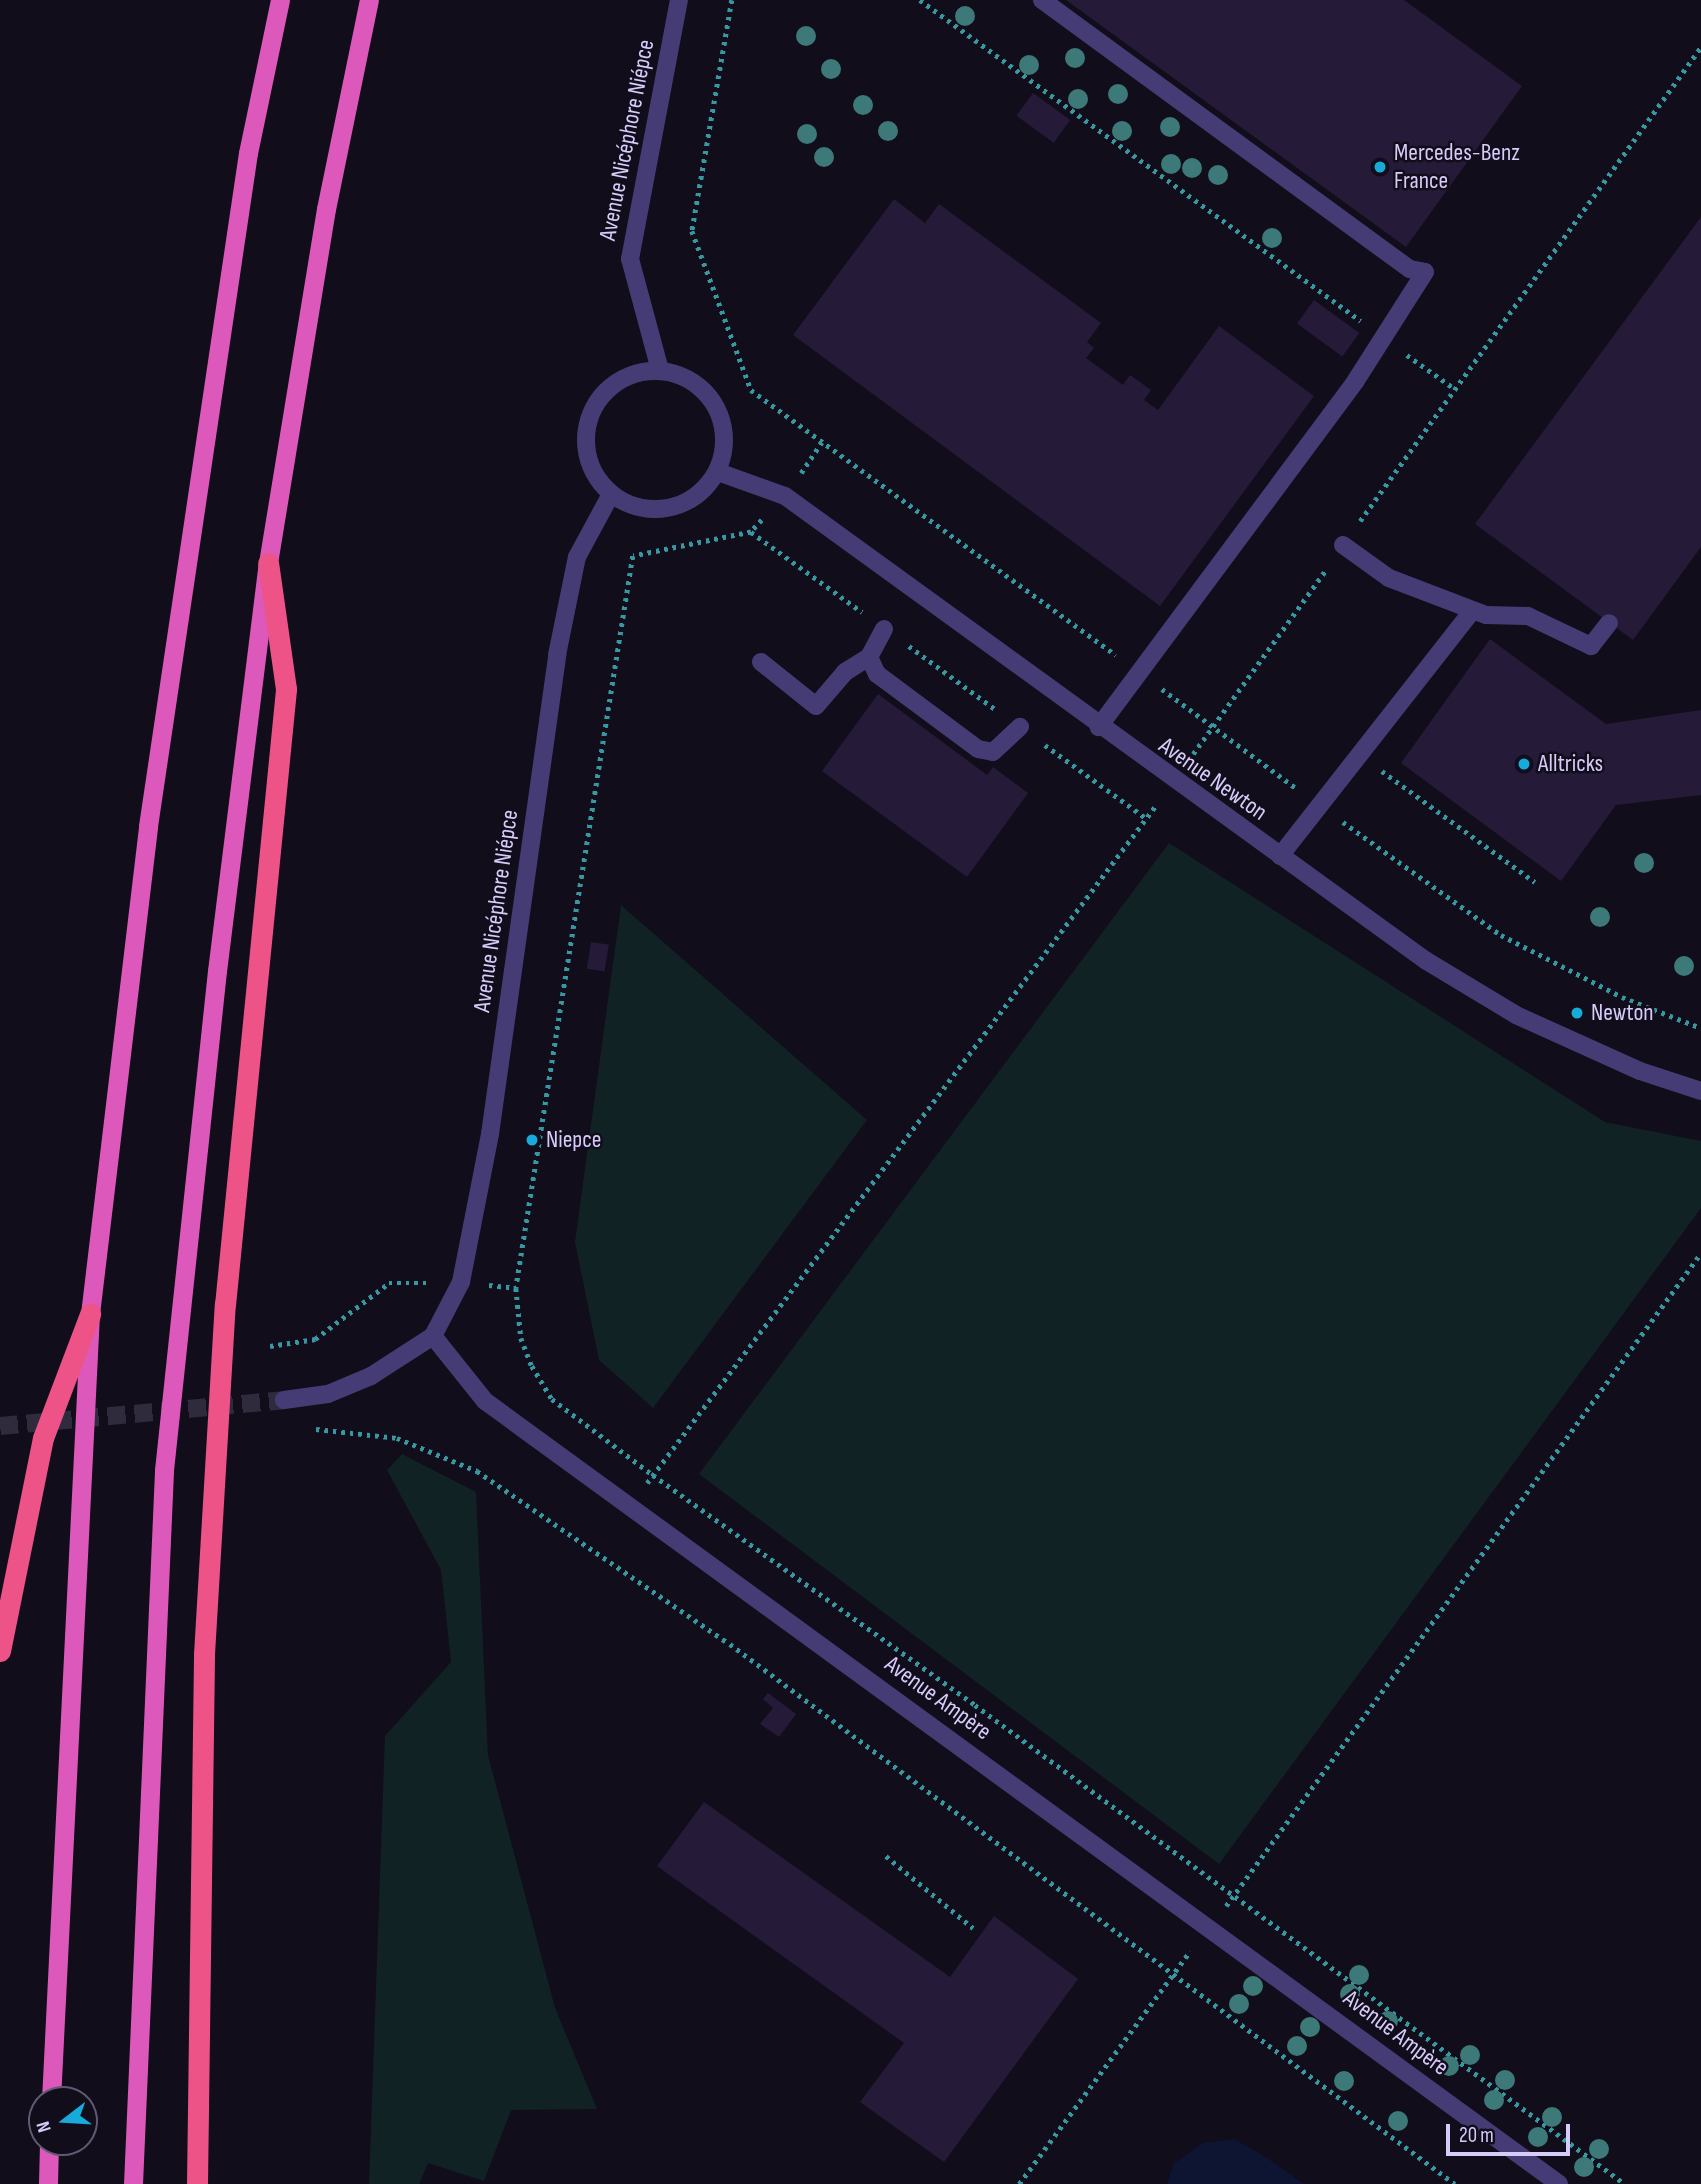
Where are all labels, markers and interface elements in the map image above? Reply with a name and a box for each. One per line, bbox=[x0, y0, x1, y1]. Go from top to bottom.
street label: Avenue Nicéphore Niépce bbox=[593, 37, 661, 243]
place label: Mercedes-Benz France bbox=[1394, 139, 1520, 195]
marker: Mercedes-Benz France bbox=[1372, 159, 1388, 175]
street label: Avenue Newton bbox=[1153, 731, 1273, 827]
place label: Alltricks bbox=[1538, 750, 1603, 778]
marker: Alltricks bbox=[1516, 756, 1532, 772]
street label: Avenue Nicéphore Niépce bbox=[468, 808, 524, 1014]
place label: Newton bbox=[1591, 999, 1654, 1027]
marker: Newton bbox=[1569, 1005, 1585, 1021]
place label: Niepce bbox=[546, 1126, 601, 1154]
marker: Niepce bbox=[524, 1132, 540, 1148]
street label: Avenue Ampère bbox=[879, 1650, 997, 1746]
street label: Avenue Ampère bbox=[1338, 1984, 1454, 2082]
north arrow bbox=[28, 2086, 98, 2156]
scale bar bbox=[1449, 2110, 1573, 2154]
text: N bbox=[32, 2118, 57, 2135]
text: 20 m bbox=[1459, 2123, 1494, 2148]

